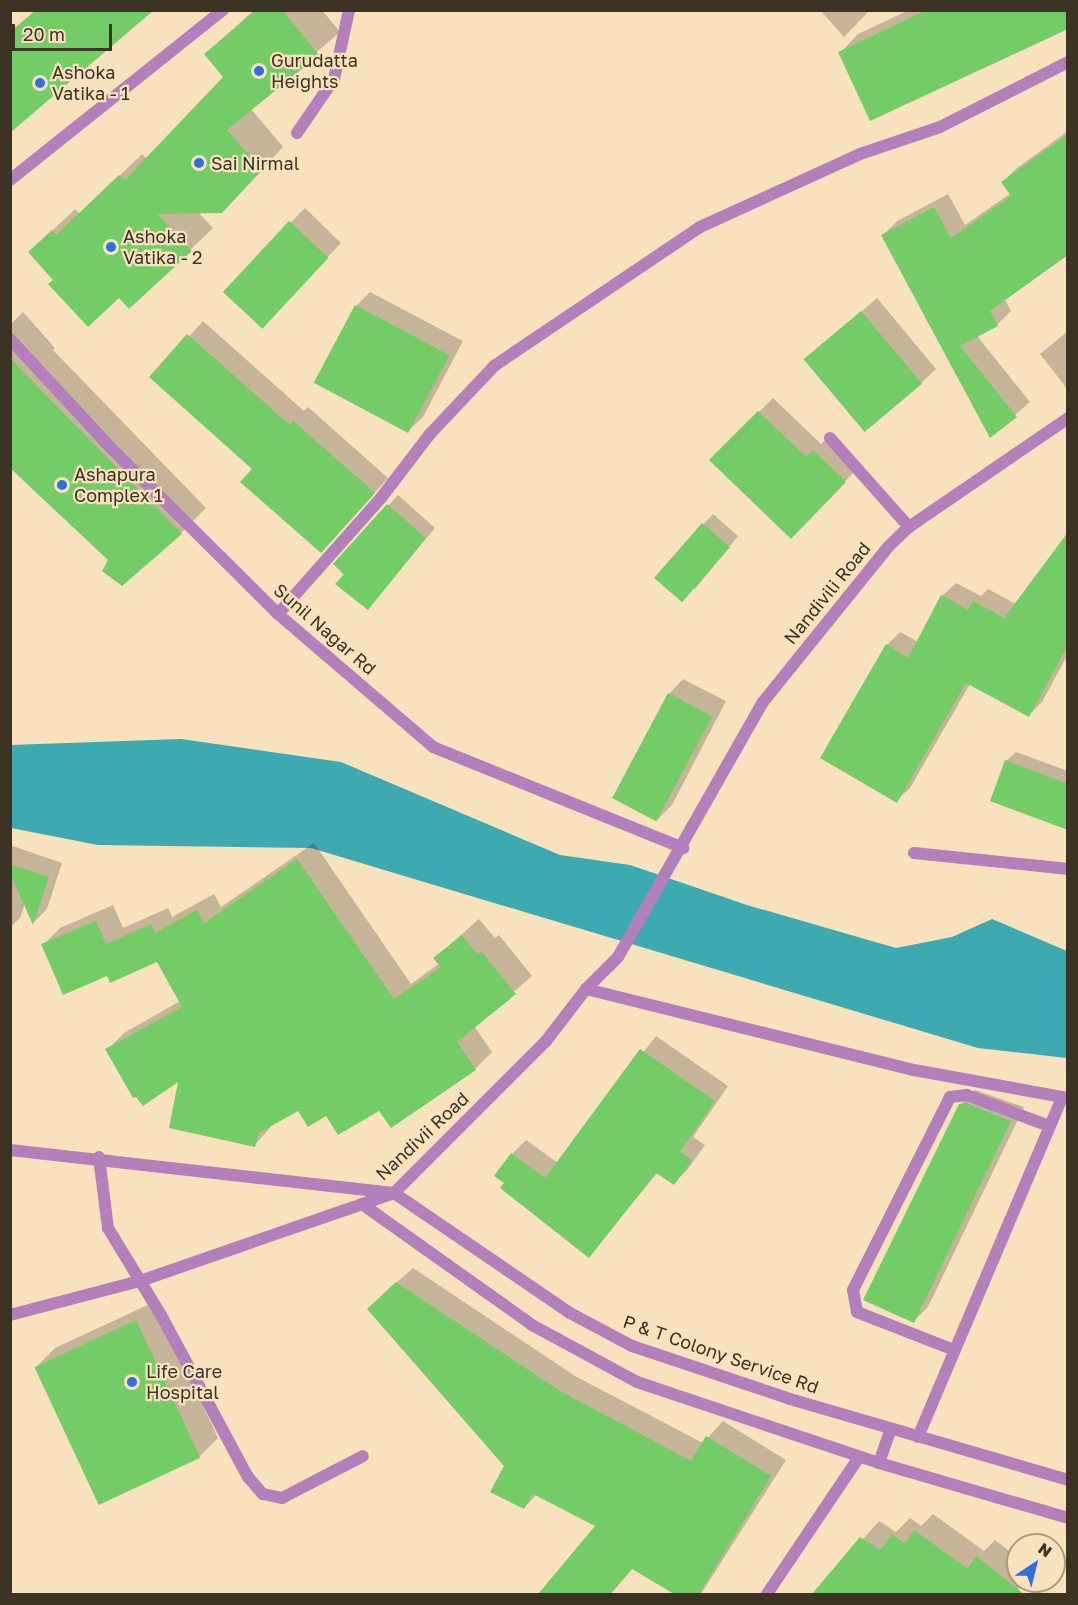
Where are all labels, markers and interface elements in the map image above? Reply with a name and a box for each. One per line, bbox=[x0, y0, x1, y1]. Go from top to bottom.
scale bar bbox=[15, 12, 116, 50]
text: 20 m bbox=[23, 23, 65, 45]
place label: Gurudatta Heights bbox=[271, 50, 358, 92]
place label: Ashoka Vatika - 1 bbox=[52, 62, 130, 104]
marker: Gurudatta Heights bbox=[252, 64, 266, 78]
marker: Ashoka Vatika - 1 bbox=[33, 76, 47, 90]
place label: Sai Nirmal bbox=[211, 152, 299, 174]
marker: Sai Nirmal bbox=[192, 156, 206, 170]
place label: Ashoka Vatika - 2 bbox=[123, 226, 202, 268]
marker: Ashoka Vatika - 2 bbox=[104, 240, 118, 254]
place label: Ashapura Complex 1 bbox=[74, 464, 163, 506]
marker: Ashapura Complex 1 bbox=[55, 478, 69, 492]
street label: Nandivili Road bbox=[779, 538, 875, 648]
street label: Sunil Nagar Rd bbox=[269, 579, 381, 679]
street label: Nandivii Road bbox=[371, 1087, 473, 1185]
street label: P & T Colony Service Rd bbox=[620, 1310, 822, 1398]
place label: Life Care Hospital bbox=[146, 1361, 222, 1404]
marker: Life Care Hospital bbox=[123, 1373, 141, 1391]
north arrow bbox=[1006, 1533, 1066, 1593]
text: N bbox=[1034, 1538, 1056, 1562]

